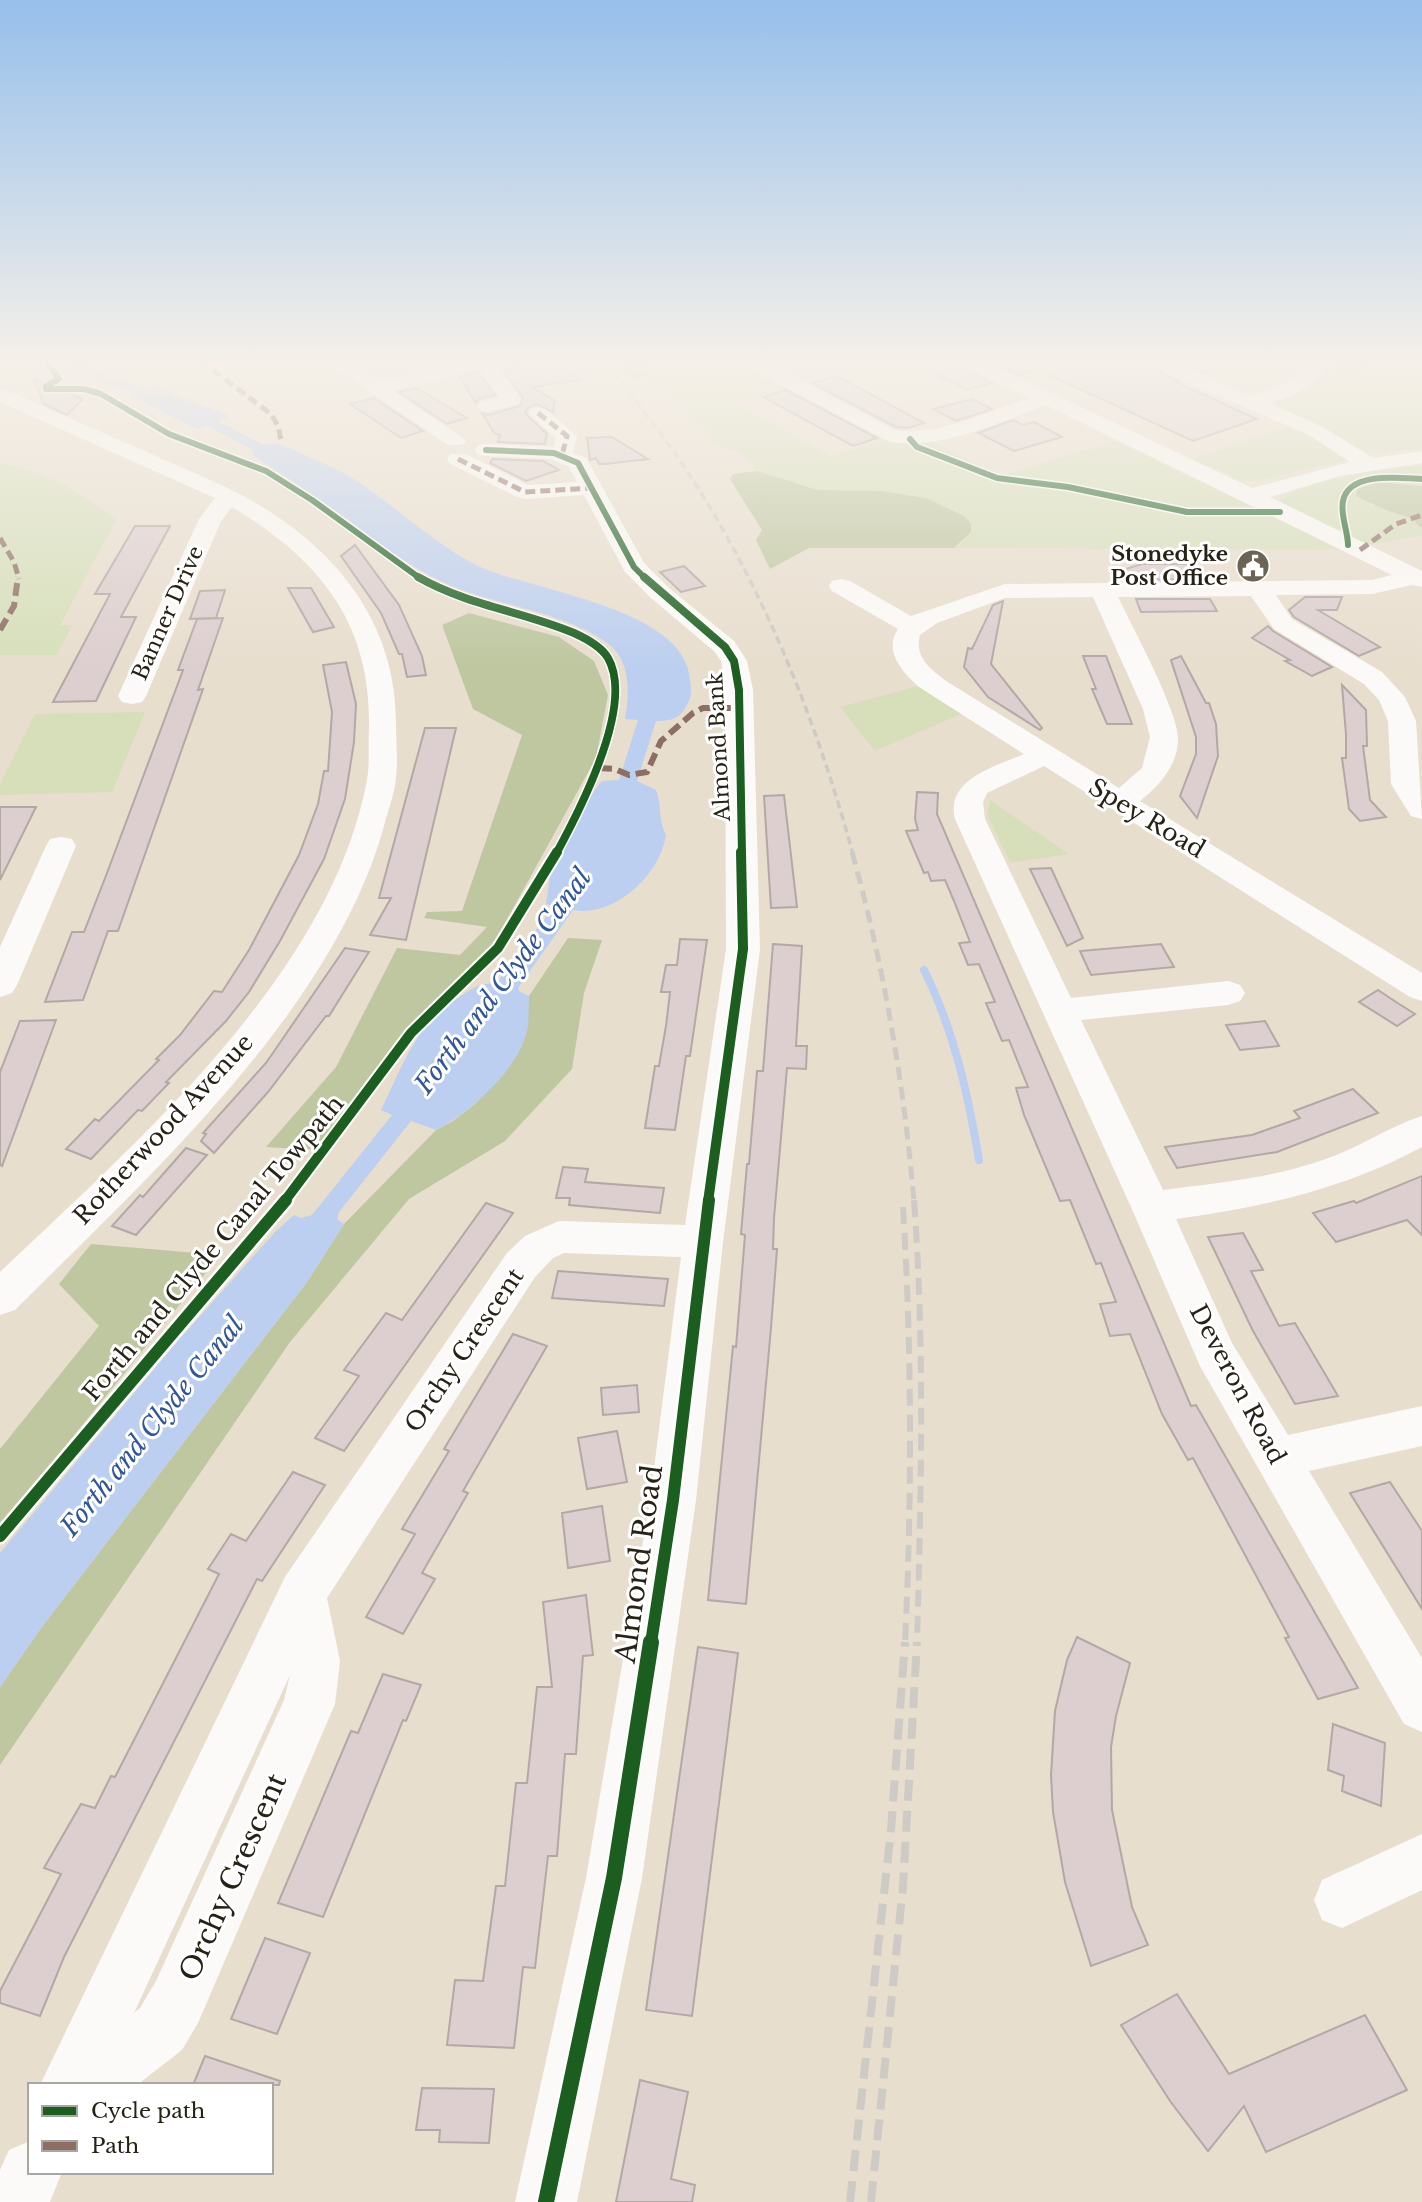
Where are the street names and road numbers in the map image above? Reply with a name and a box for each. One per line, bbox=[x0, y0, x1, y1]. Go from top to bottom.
street label: Banner Drive bbox=[127, 542, 209, 684]
street label: Almond Bank bbox=[702, 672, 736, 823]
street label: Spey Road bbox=[1084, 772, 1210, 864]
street label: Rotherwood Avenue bbox=[67, 1028, 259, 1230]
street label: Forth and Clyde Canal Towpath bbox=[77, 1089, 349, 1407]
street label: Orchy Crescent bbox=[398, 1262, 530, 1438]
street label: Deveron Road bbox=[1184, 1299, 1292, 1469]
street label: Almond Road bbox=[608, 1463, 670, 1666]
street label: Orchy Crescent bbox=[172, 1767, 295, 1986]

